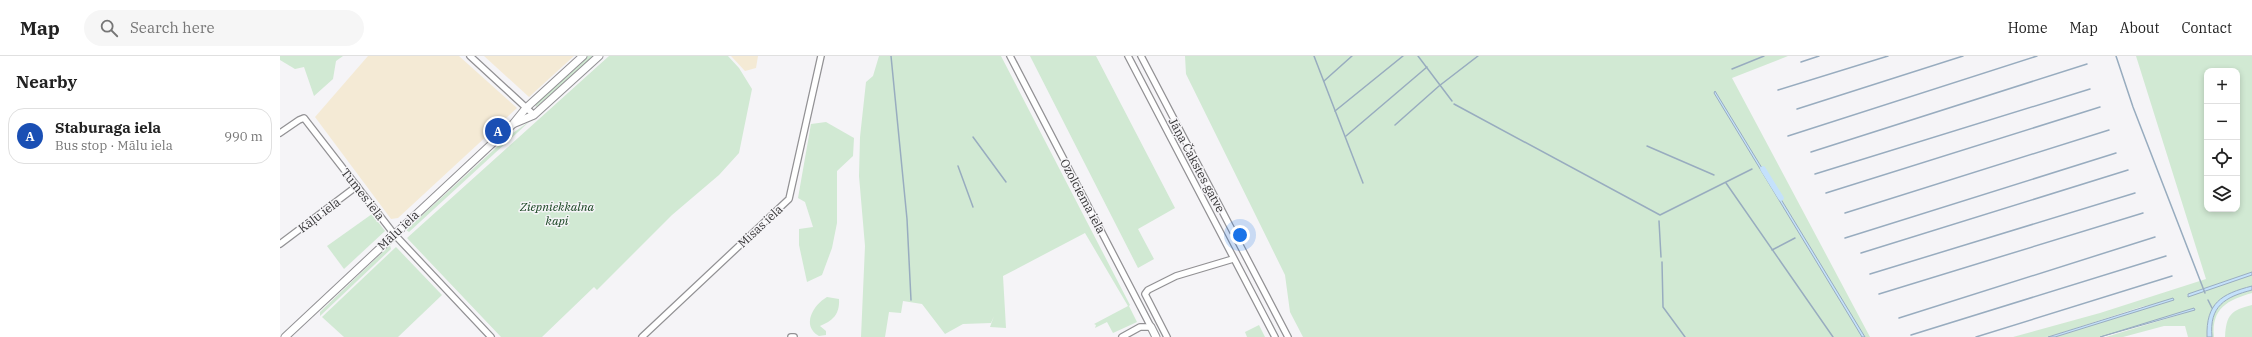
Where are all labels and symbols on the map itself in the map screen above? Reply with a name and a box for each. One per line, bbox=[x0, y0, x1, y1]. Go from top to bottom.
street label: Jāņa Čakstes gatve bbox=[1165, 115, 1228, 215]
pin: A bbox=[485, 116, 511, 146]
street label: Ozolciema iela bbox=[1057, 156, 1109, 236]
street label: Tumes iela bbox=[338, 165, 388, 223]
street label: Kāļu iela bbox=[295, 194, 344, 237]
park label: Ziepniekkalna kapi bbox=[519, 199, 594, 228]
street label: Misas iela bbox=[735, 201, 786, 250]
street label: Mālu iela bbox=[374, 207, 422, 253]
your location bbox=[1230, 225, 1250, 245]

